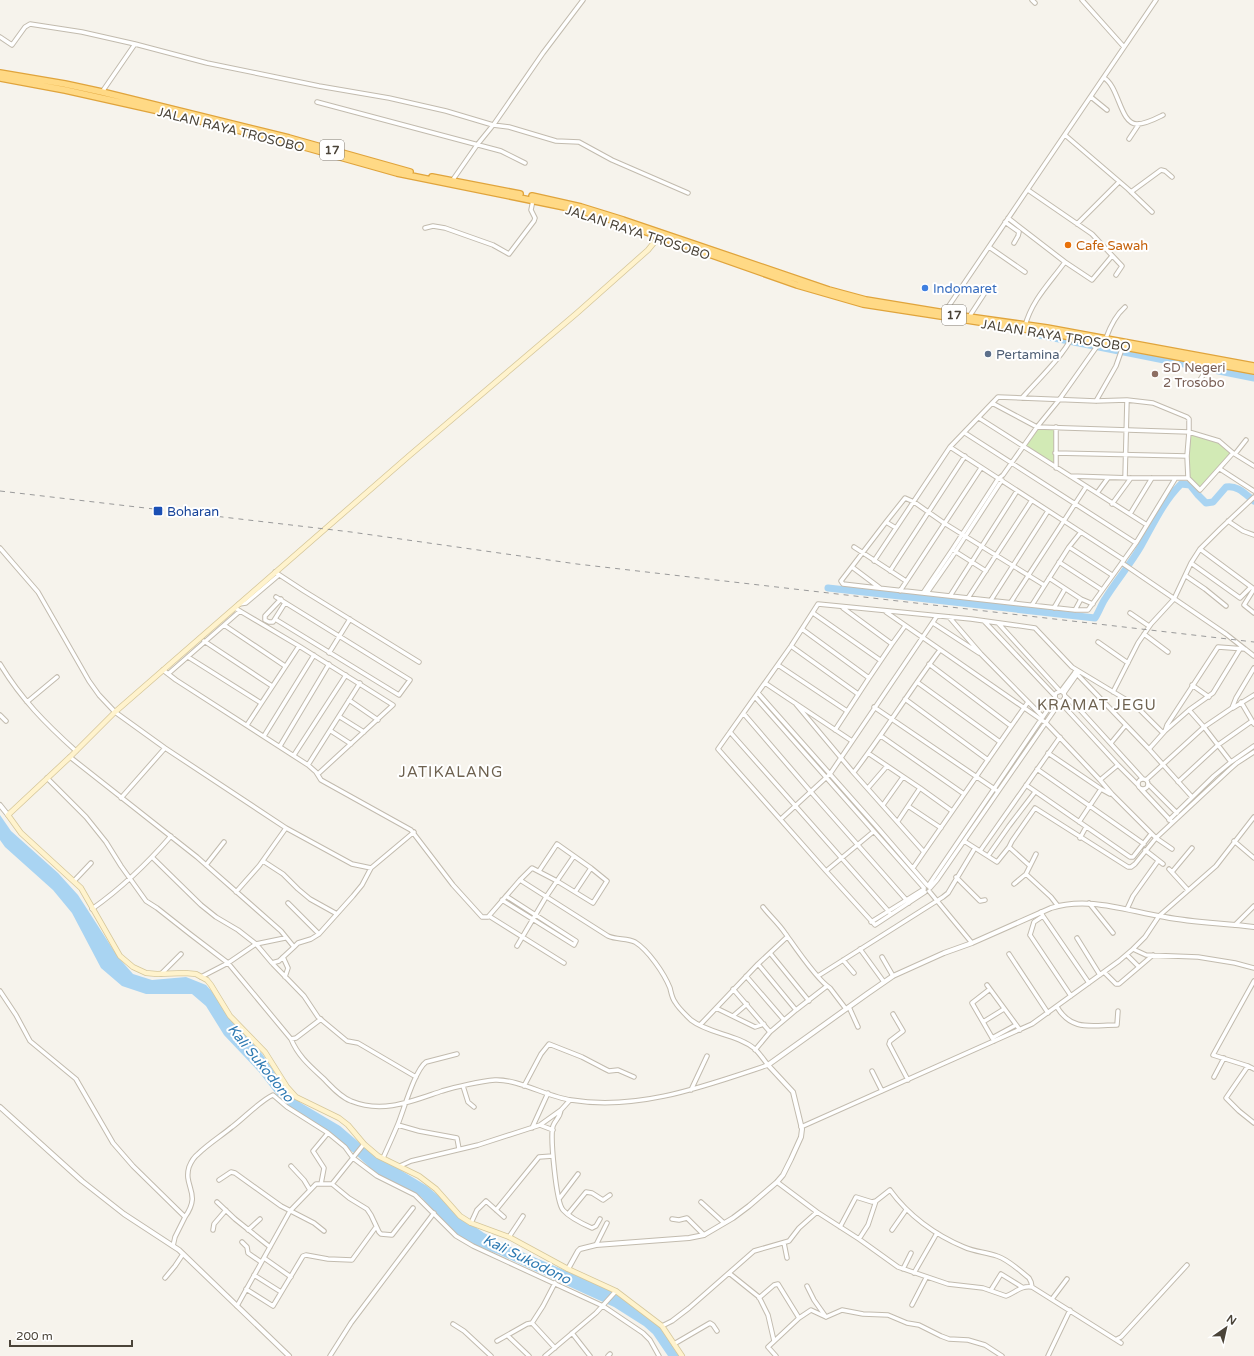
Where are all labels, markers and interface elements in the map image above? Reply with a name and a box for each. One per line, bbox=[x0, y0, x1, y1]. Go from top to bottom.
street label: JALAN RAYA TROSOBO bbox=[155, 104, 306, 156]
road number: 17 bbox=[320, 140, 344, 160]
street label: JALAN RAYA TROSOBO bbox=[563, 202, 712, 264]
place label: Cafe Sawah bbox=[1076, 238, 1148, 254]
marker: Cafe Sawah bbox=[1063, 240, 1073, 250]
place label: Indomaret bbox=[933, 281, 997, 297]
marker: Indomaret bbox=[920, 283, 930, 293]
road number: 17 bbox=[942, 305, 966, 325]
street label: JALAN RAYA TROSOBO bbox=[980, 316, 1132, 356]
place label: Pertamina bbox=[996, 347, 1060, 363]
marker: Pertamina bbox=[983, 349, 993, 359]
place label: SD Negeri 2 Trosobo bbox=[1163, 360, 1226, 391]
marker: SD Negeri 2 Trosobo bbox=[1150, 369, 1160, 379]
place label: Boharan bbox=[167, 504, 219, 520]
marker: Boharan bbox=[152, 505, 164, 517]
district label: KRAMAT JEGU bbox=[1037, 696, 1157, 714]
district label: JATIKALANG bbox=[399, 763, 503, 781]
water label: Kali Sukodono bbox=[224, 1021, 298, 1107]
water label: Kali Sukodono bbox=[480, 1231, 575, 1289]
north arrow bbox=[1206, 1308, 1246, 1348]
text: N bbox=[1224, 1312, 1239, 1328]
scale bar bbox=[10, 1322, 132, 1348]
text: 200 m bbox=[16, 1329, 53, 1343]

